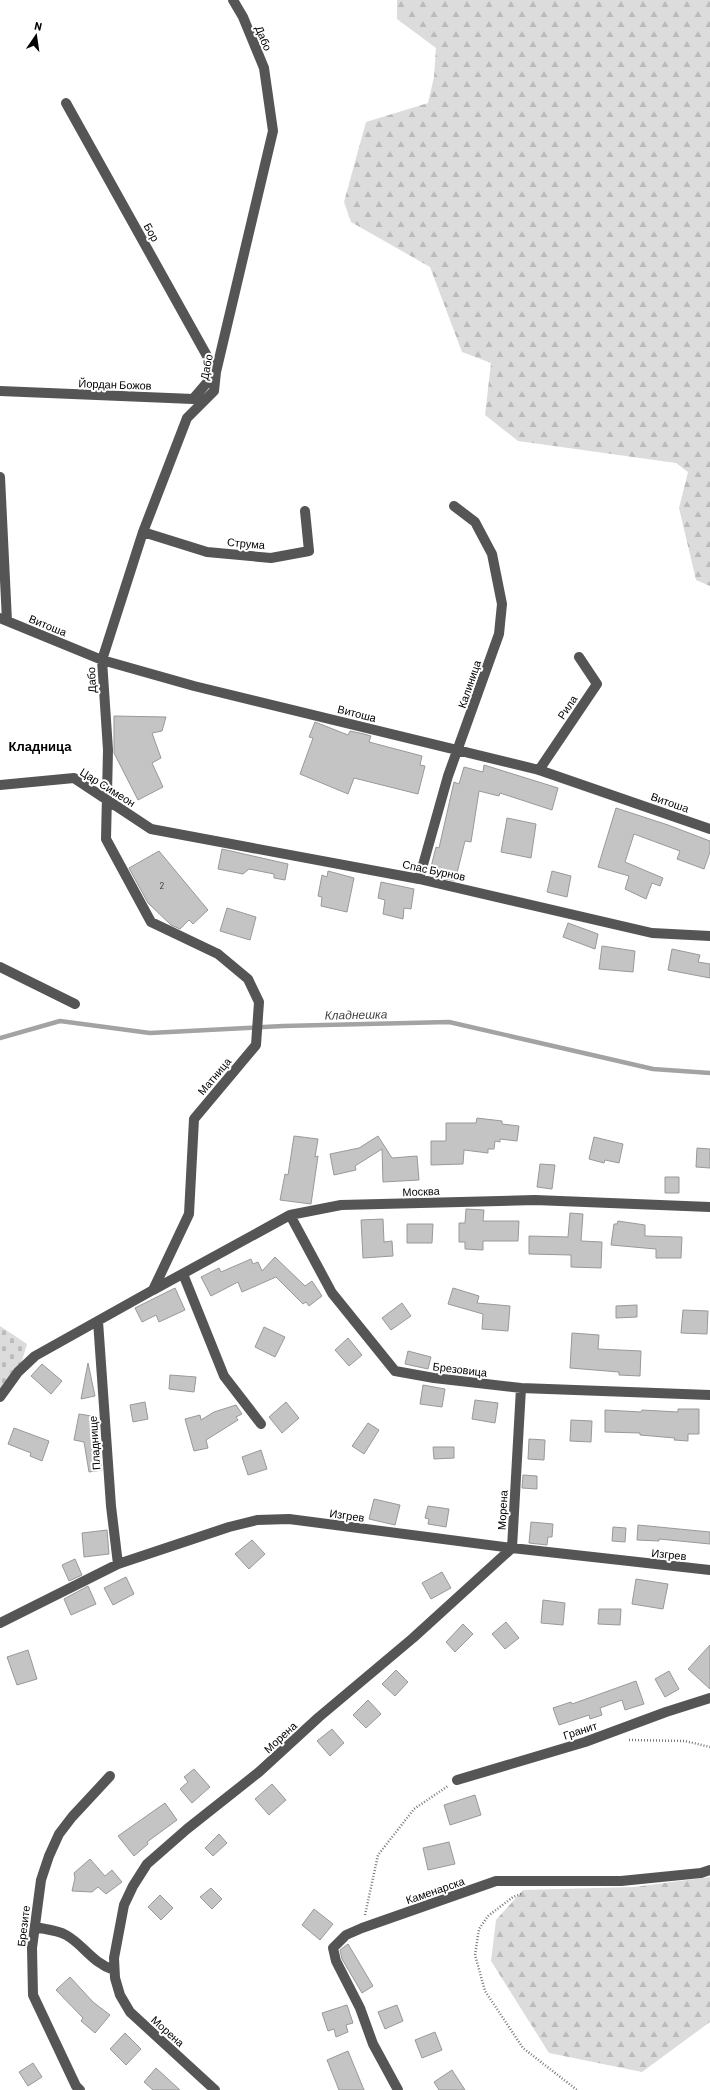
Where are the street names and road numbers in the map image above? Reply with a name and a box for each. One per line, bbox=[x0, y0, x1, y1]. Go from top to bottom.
street label: Дабо bbox=[253, 24, 275, 52]
street label: Бор bbox=[142, 220, 162, 244]
street label: Дабо bbox=[197, 353, 215, 381]
street label: Йордан Божов bbox=[78, 376, 152, 392]
street label: Струма bbox=[226, 535, 266, 551]
street label: Витоша bbox=[27, 612, 70, 639]
street label: Калиница bbox=[455, 658, 484, 710]
street label: Дабо bbox=[84, 667, 98, 693]
street label: Рила bbox=[554, 692, 580, 721]
street label: Витоша bbox=[336, 702, 379, 724]
street label: Цар Симеон bbox=[78, 765, 138, 809]
street label: Витоша bbox=[649, 789, 692, 815]
street label: Спас Бурнов bbox=[401, 857, 467, 883]
street label: Матница bbox=[195, 1054, 234, 1097]
street label: Москва bbox=[402, 1184, 441, 1198]
street label: Брезовица bbox=[432, 1359, 489, 1379]
street label: Пладнище bbox=[86, 1416, 102, 1470]
street label: Морена bbox=[494, 1489, 510, 1530]
street label: Изгрев bbox=[329, 1506, 365, 1524]
street label: Изгрев bbox=[651, 1546, 687, 1562]
street label: Морена bbox=[261, 1718, 300, 1755]
street label: Гранит bbox=[561, 1718, 599, 1742]
street label: Каменарска bbox=[404, 1874, 467, 1906]
street label: Брезите bbox=[14, 1905, 32, 1947]
street label: Морена bbox=[149, 2013, 188, 2050]

